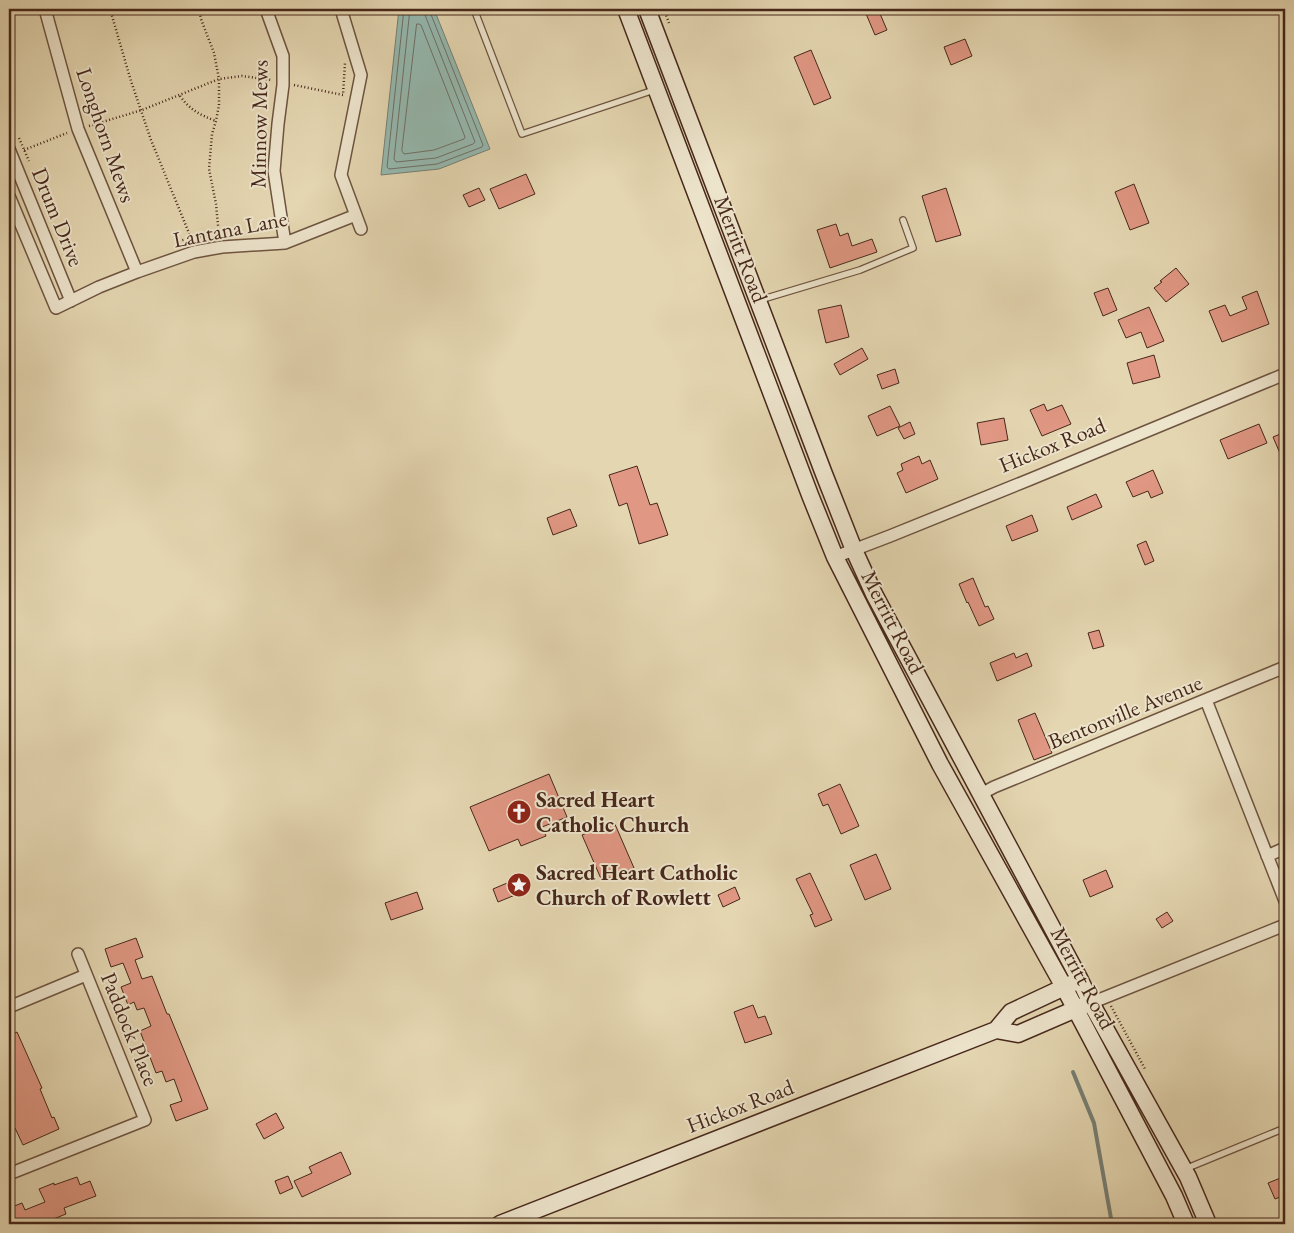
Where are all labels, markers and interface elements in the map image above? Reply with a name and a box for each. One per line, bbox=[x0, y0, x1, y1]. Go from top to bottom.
street label: Minnow Mews bbox=[243, 59, 275, 189]
street label: Longhorn Mews bbox=[69, 64, 143, 206]
street label: Drum Drive bbox=[25, 163, 91, 271]
street label: Merritt Road bbox=[707, 191, 775, 307]
street label: Lantana Lane bbox=[171, 204, 290, 254]
street label: Hickox Road bbox=[994, 410, 1110, 480]
street label: Merritt Road bbox=[855, 565, 932, 679]
street label: Bentonville Avenue bbox=[1044, 668, 1207, 756]
place label: Sacred Heart Catholic Church bbox=[536, 785, 689, 839]
church icon: Sacred Heart Catholic Church bbox=[506, 799, 532, 825]
place label: Sacred Heart Catholic Church of Rowlett bbox=[536, 858, 738, 912]
place icon: Sacred Heart Catholic Church of Rowlett bbox=[506, 872, 532, 898]
street label: Merritt Road bbox=[1044, 922, 1123, 1035]
street label: Paddock Place bbox=[94, 968, 166, 1090]
street label: Hickox Road bbox=[682, 1072, 799, 1140]

